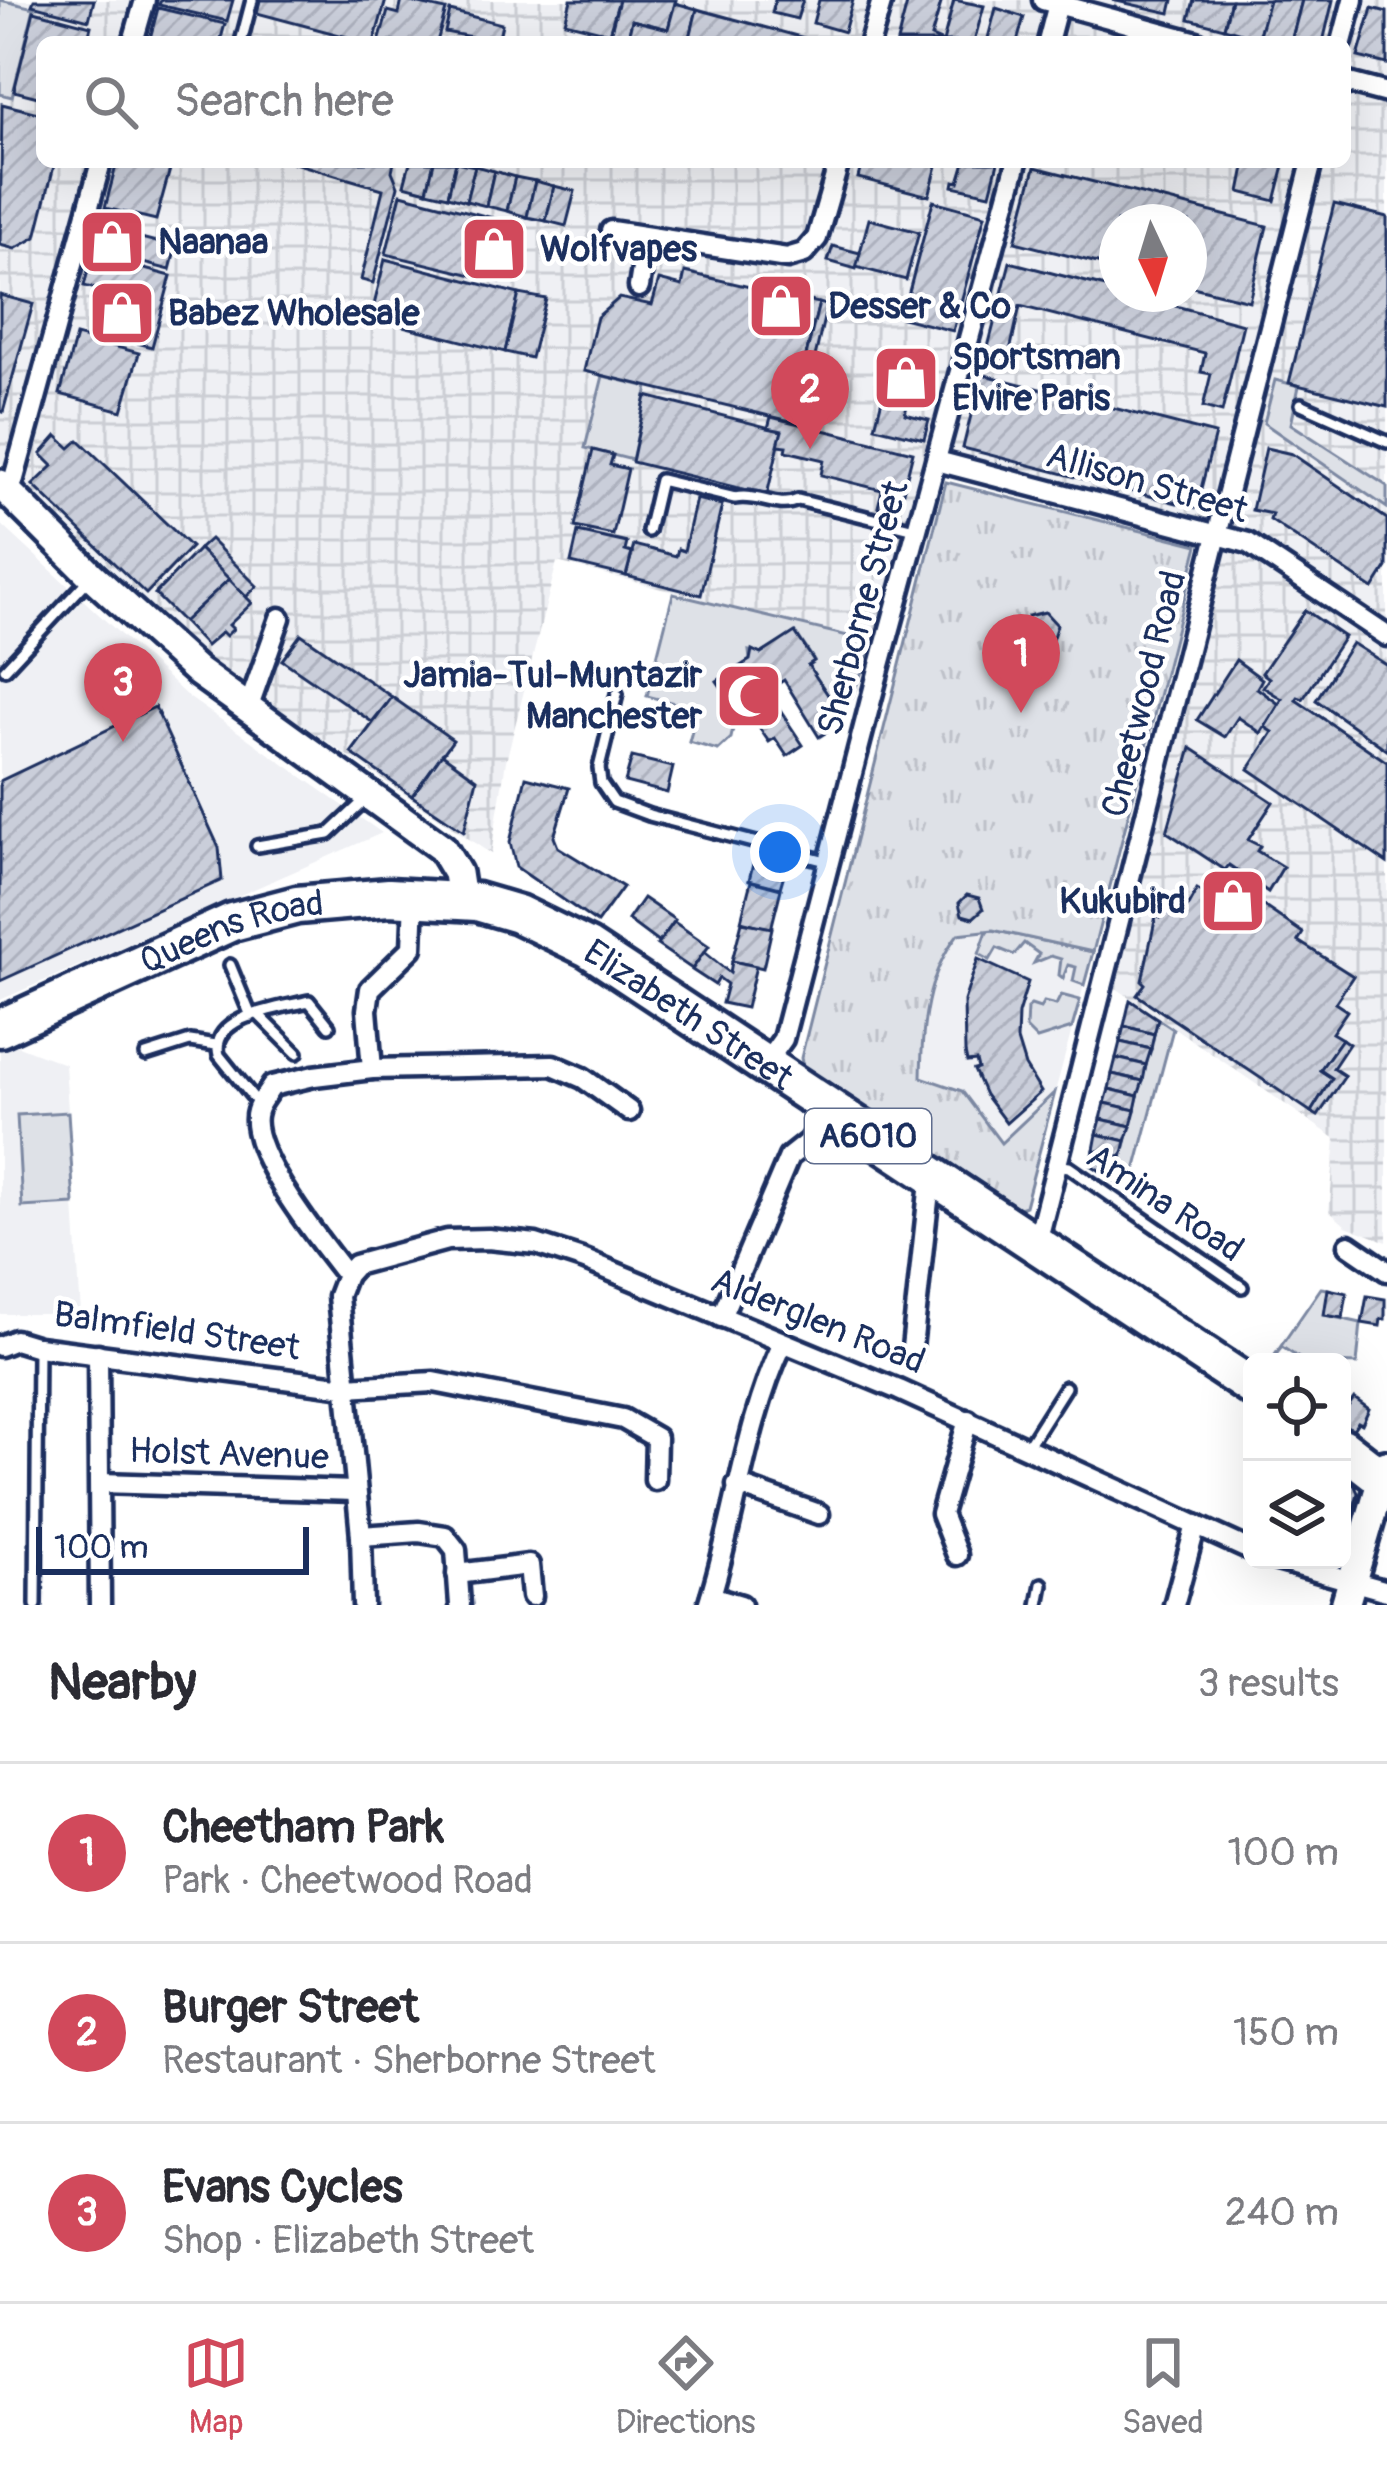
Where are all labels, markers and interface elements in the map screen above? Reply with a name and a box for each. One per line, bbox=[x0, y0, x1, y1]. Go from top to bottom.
search box bbox=[36, 36, 1351, 168]
icon: search bbox=[78, 69, 144, 135]
text: Search here bbox=[174, 74, 394, 130]
north arrow bbox=[1099, 204, 1207, 312]
shop icon: Naanaa bbox=[77, 207, 147, 277]
shop icon: Wolfvapes bbox=[459, 214, 529, 284]
place label: Naanaa bbox=[158, 220, 269, 265]
place label: Wolfvapes bbox=[540, 227, 698, 272]
shop icon: Desser & Co bbox=[746, 271, 816, 341]
shop icon: Babez Wholesale bbox=[87, 278, 157, 348]
place label: Desser & Co bbox=[828, 284, 1011, 329]
place label: Babez Wholesale bbox=[168, 291, 421, 336]
place label: Sportsman Elvire Paris bbox=[952, 335, 1121, 421]
shop icon: Sportsman Elvire Paris bbox=[871, 343, 941, 413]
pin: 2 bbox=[771, 350, 849, 449]
street label: Allison Street bbox=[1041, 433, 1254, 533]
street label: Sherborne Street bbox=[807, 475, 919, 740]
street label: Cheetwood Road bbox=[1092, 566, 1196, 822]
pin: 1 bbox=[982, 614, 1060, 713]
pin: 3 bbox=[84, 643, 162, 742]
place label: Jamia-Tul-Muntazir Manchester bbox=[403, 653, 703, 739]
mosque icon: Jamia-Tul-Muntazir Manchester bbox=[714, 661, 784, 731]
your location bbox=[750, 822, 810, 882]
shop icon: Kukubird bbox=[1198, 866, 1268, 936]
place label: Kukubird bbox=[1059, 879, 1186, 924]
street label: Queens Road bbox=[132, 880, 325, 984]
street label: Elizabeth Street bbox=[576, 929, 802, 1100]
road number: A6010 bbox=[805, 1109, 931, 1163]
street label: Amina Road bbox=[1078, 1134, 1252, 1272]
street label: Alderglen Road bbox=[704, 1258, 932, 1384]
street label: Balmfield Street bbox=[51, 1291, 303, 1371]
map controls bbox=[1243, 1353, 1351, 1569]
button: locate bbox=[1243, 1353, 1351, 1461]
street label: Holst Avenue bbox=[128, 1428, 330, 1480]
button: layers bbox=[1243, 1461, 1351, 1569]
scale bar bbox=[36, 1521, 309, 1574]
text: 100 m bbox=[54, 1527, 148, 1568]
text: Nearby bbox=[48, 1651, 196, 1715]
text: 3 results bbox=[1198, 1659, 1339, 1708]
text: Cheetham Park bbox=[162, 1800, 444, 1856]
text: 1 bbox=[79, 1828, 95, 1877]
text: 100 m bbox=[1227, 1828, 1339, 1877]
text: Park · Cheetwood Road bbox=[162, 1856, 533, 1905]
text: Burger Street bbox=[162, 1980, 419, 2036]
text: 2 bbox=[76, 2008, 98, 2057]
text: 150 m bbox=[1233, 2008, 1339, 2057]
text: Restaurant · Sherborne Street bbox=[162, 2036, 655, 2085]
text: Evans Cycles bbox=[162, 2160, 403, 2216]
text: 3 bbox=[76, 2188, 98, 2237]
text: 240 m bbox=[1225, 2188, 1339, 2237]
text: Shop · Elizabeth Street bbox=[162, 2216, 534, 2265]
tab: Map bbox=[183, 2330, 249, 2443]
tab: Directions bbox=[616, 2330, 756, 2443]
tab: Saved bbox=[1122, 2330, 1204, 2443]

